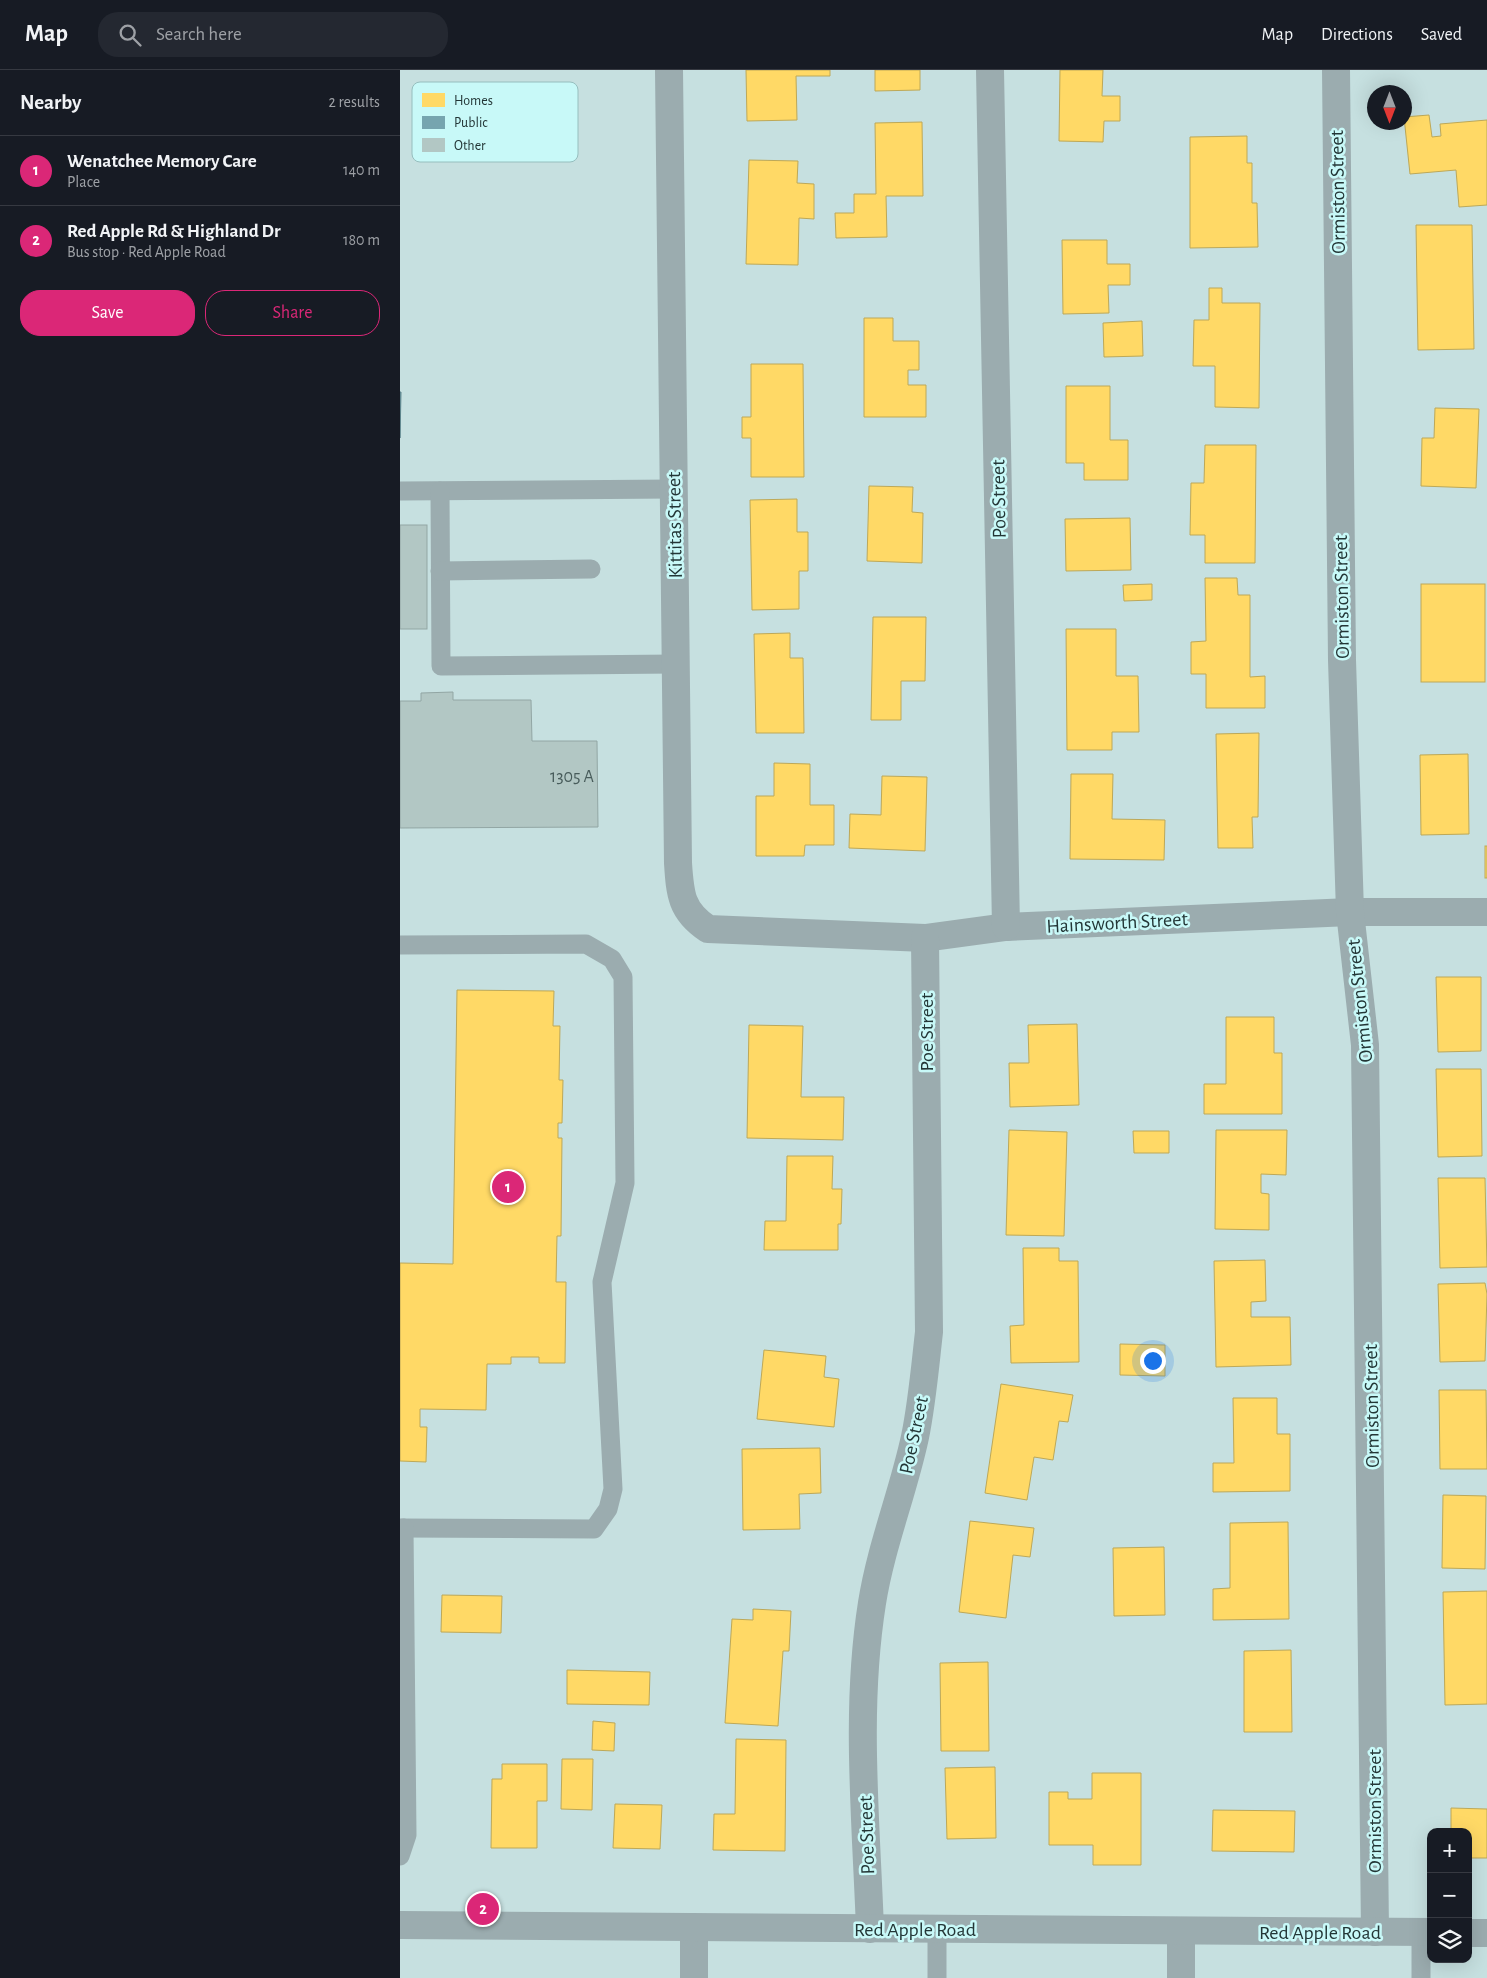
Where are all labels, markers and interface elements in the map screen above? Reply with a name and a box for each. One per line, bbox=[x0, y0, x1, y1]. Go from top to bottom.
search box bbox=[98, 12, 448, 57]
icon: search bbox=[116, 21, 144, 49]
text: Map bbox=[25, 22, 68, 46]
text: Search here bbox=[156, 25, 242, 44]
text: Map bbox=[1262, 26, 1293, 44]
text: Directions bbox=[1321, 26, 1393, 44]
text: Saved bbox=[1421, 26, 1462, 44]
legend bbox=[412, 82, 578, 162]
north arrow bbox=[1367, 85, 1412, 130]
text: Nearby bbox=[20, 92, 81, 113]
text: 2 results bbox=[328, 94, 380, 110]
text: Homes bbox=[454, 94, 493, 108]
text: Public bbox=[454, 116, 488, 130]
street label: Ormiston Street bbox=[1327, 129, 1349, 254]
text: Other bbox=[454, 139, 486, 153]
text: Wenatchee Memory Care bbox=[67, 152, 257, 171]
text: 1 bbox=[33, 162, 39, 178]
text: 140 m bbox=[343, 162, 380, 178]
text: Place bbox=[67, 174, 100, 190]
text: Red Apple Rd & Highland Dr bbox=[67, 222, 281, 241]
text: 2 bbox=[32, 232, 40, 248]
text: 180 m bbox=[343, 232, 380, 248]
text: Bus stop · Red Apple Road bbox=[67, 244, 226, 260]
button: Save bbox=[20, 290, 195, 336]
button: Share bbox=[205, 290, 380, 336]
street label: Poe Street bbox=[988, 459, 1010, 539]
street label: Kittitas Street bbox=[664, 471, 686, 579]
street label: Ormiston Street bbox=[1331, 534, 1353, 659]
house number: 1305 A bbox=[550, 768, 595, 786]
street label: Hainsworth Street bbox=[1046, 909, 1189, 937]
street label: Ormiston Street bbox=[1344, 938, 1376, 1064]
street label: Poe Street bbox=[917, 992, 937, 1071]
pin: 1 bbox=[492, 1168, 524, 1206]
street label: Ormiston Street bbox=[1361, 1343, 1383, 1468]
your location bbox=[1140, 1348, 1166, 1374]
street label: Poe Street bbox=[896, 1394, 932, 1476]
street label: Ormiston Street bbox=[1365, 1748, 1385, 1873]
street label: Poe Street bbox=[856, 1795, 878, 1875]
map controls bbox=[1427, 1828, 1472, 1963]
button: + bbox=[1427, 1828, 1472, 1873]
button: − bbox=[1427, 1873, 1472, 1918]
pin: 2 bbox=[467, 1890, 499, 1928]
button: layers bbox=[1427, 1918, 1472, 1963]
street label: Red Apple Road bbox=[854, 1920, 976, 1940]
street label: Red Apple Road bbox=[1259, 1923, 1381, 1943]

